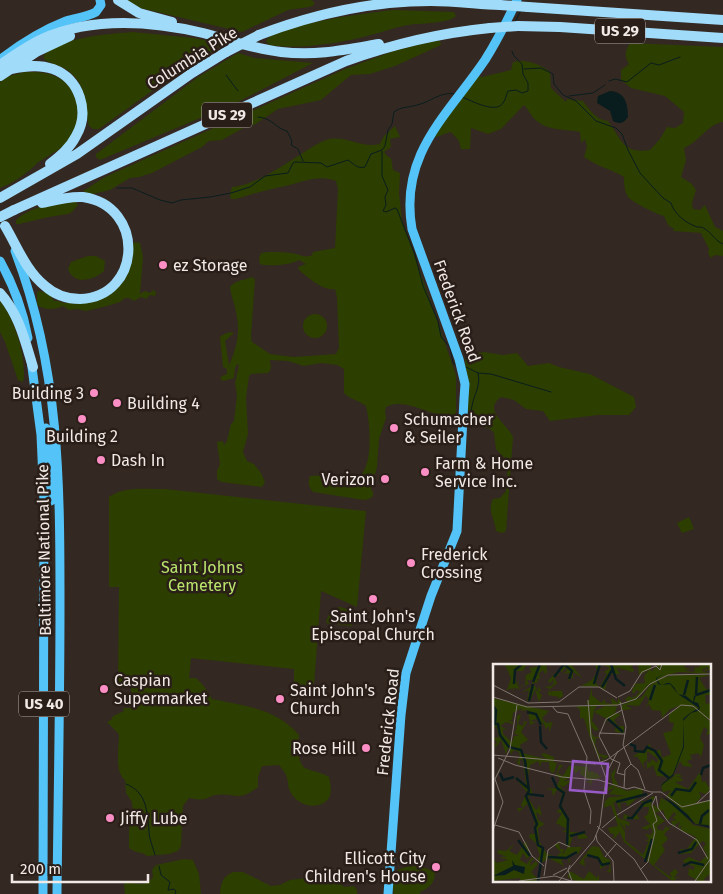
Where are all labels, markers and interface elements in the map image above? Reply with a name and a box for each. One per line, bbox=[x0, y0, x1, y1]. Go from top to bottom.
road number: US 29 bbox=[595, 18, 645, 44]
street label: Columbia Pike bbox=[143, 23, 241, 93]
road number: US 29 bbox=[202, 102, 252, 128]
place label: ez Storage bbox=[173, 256, 247, 275]
street label: Frederick Road bbox=[430, 257, 484, 365]
marker: ez Storage bbox=[157, 259, 169, 271]
place label: Building 3 bbox=[12, 384, 84, 403]
marker: Building 3 bbox=[88, 387, 100, 399]
place label: Building 4 bbox=[127, 394, 200, 413]
marker: Building 4 bbox=[111, 397, 123, 409]
place label: Schumacher & Seiler bbox=[404, 410, 494, 447]
marker: Building 2 bbox=[76, 413, 88, 425]
marker: Schumacher & Seiler bbox=[388, 422, 400, 434]
place label: Building 2 bbox=[46, 427, 118, 446]
place label: Dash In bbox=[111, 451, 165, 470]
marker: Dash In bbox=[95, 454, 107, 466]
place label: Farm & Home Service Inc. bbox=[435, 454, 533, 491]
street label: Baltimore National Pike bbox=[33, 464, 55, 636]
marker: Farm & Home Service Inc. bbox=[419, 466, 431, 478]
place label: Verizon bbox=[321, 470, 375, 489]
marker: Verizon bbox=[379, 473, 391, 485]
place label: Frederick Crossing bbox=[421, 545, 488, 582]
marker: Frederick Crossing bbox=[405, 557, 417, 569]
park label: Saint Johns Cemetery bbox=[161, 558, 243, 595]
marker: Saint John's Episcopal Church bbox=[367, 593, 379, 605]
place label: Saint John's Episcopal Church bbox=[311, 607, 435, 644]
inset map bbox=[493, 664, 710, 882]
street label: Frederick Road bbox=[373, 667, 403, 777]
place label: Caspian Supermarket bbox=[114, 671, 208, 708]
place label: Saint John's Church bbox=[290, 681, 375, 718]
marker: Caspian Supermarket bbox=[98, 683, 110, 695]
road number: US 40 bbox=[19, 692, 69, 716]
marker: Saint John's Church bbox=[274, 693, 286, 705]
place label: Rose Hill bbox=[292, 739, 356, 758]
marker: Rose Hill bbox=[360, 742, 372, 754]
place label: Jiffy Lube bbox=[120, 809, 188, 828]
marker: Jiffy Lube bbox=[104, 812, 116, 824]
place label: Ellicott City Children's House bbox=[305, 849, 426, 886]
scale bar bbox=[12, 852, 149, 884]
text: 200 m bbox=[20, 860, 61, 878]
marker: Ellicott City Children's House bbox=[430, 861, 442, 873]

